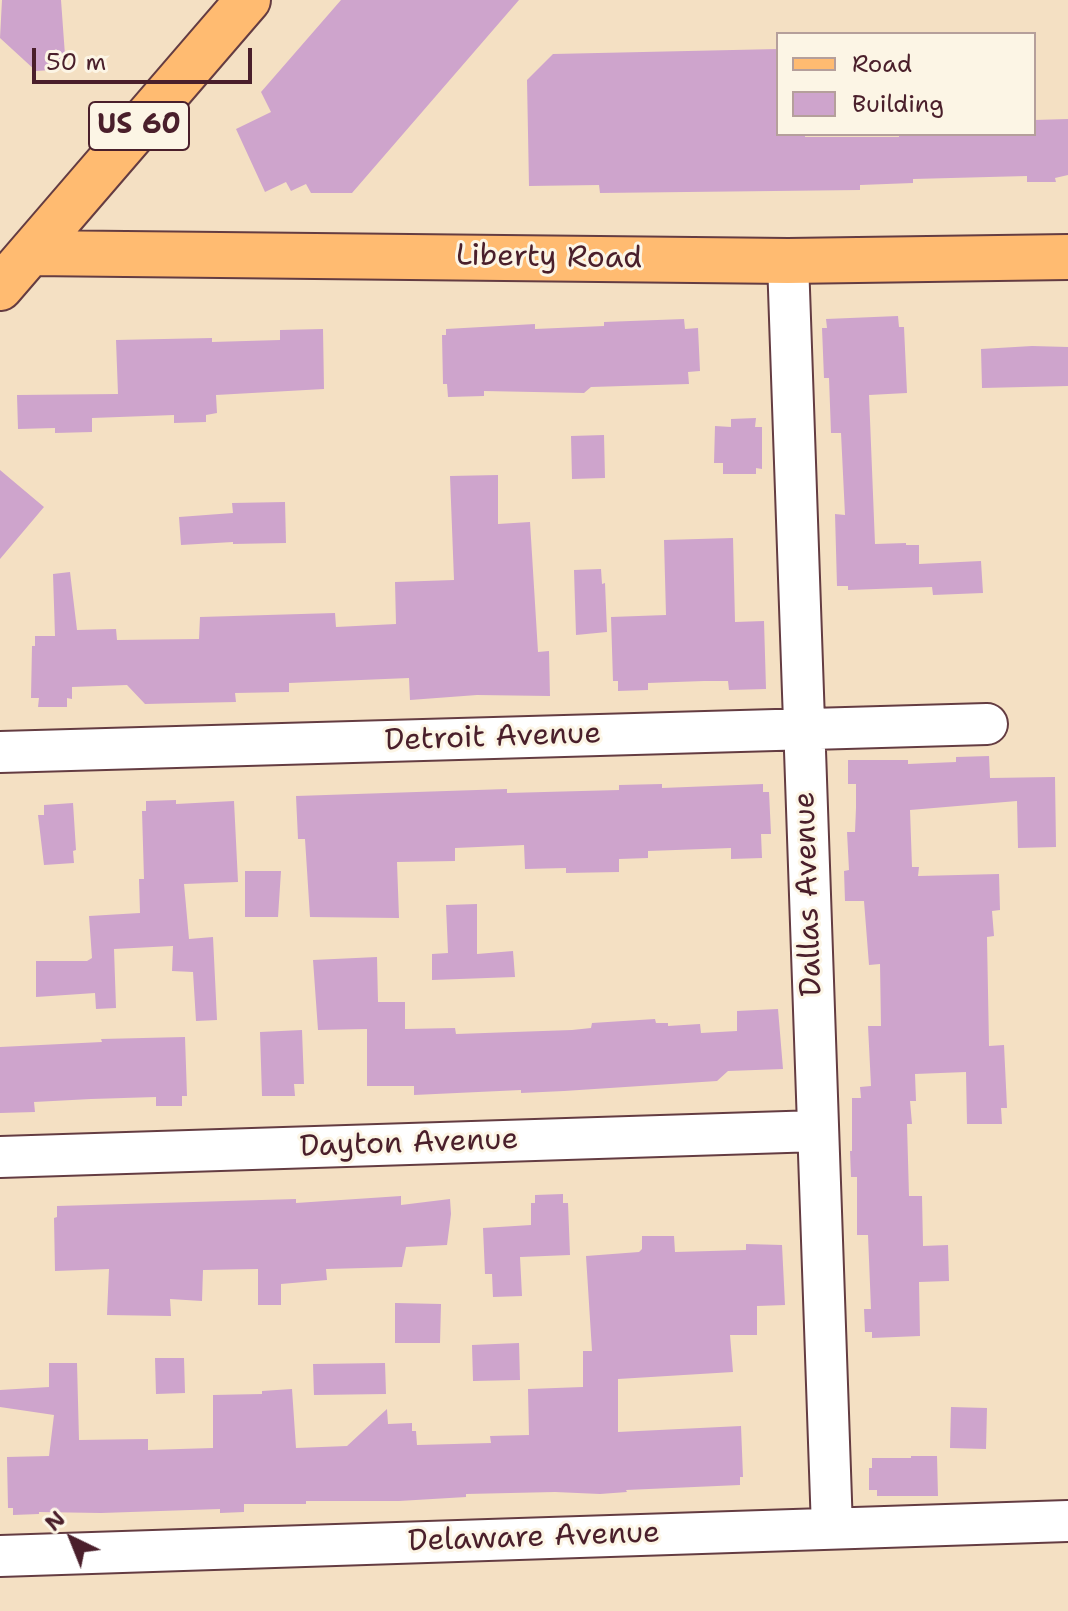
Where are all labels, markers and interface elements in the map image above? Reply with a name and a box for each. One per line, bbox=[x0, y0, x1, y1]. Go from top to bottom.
scale bar bbox=[36, 32, 256, 82]
legend bbox=[776, 32, 1036, 136]
text: 50 m bbox=[46, 46, 106, 78]
text: Road bbox=[852, 48, 912, 80]
text: Building bbox=[852, 88, 944, 120]
road number: US 60 bbox=[89, 102, 189, 150]
street label: Liberty Road bbox=[455, 238, 643, 278]
street label: Detroit Avenue bbox=[384, 716, 602, 760]
street label: Dallas Avenue bbox=[787, 791, 831, 997]
street label: Dayton Avenue bbox=[299, 1122, 519, 1166]
north arrow bbox=[32, 1499, 112, 1579]
text: N bbox=[39, 1505, 72, 1538]
street label: Delaware Avenue bbox=[407, 1516, 661, 1560]

